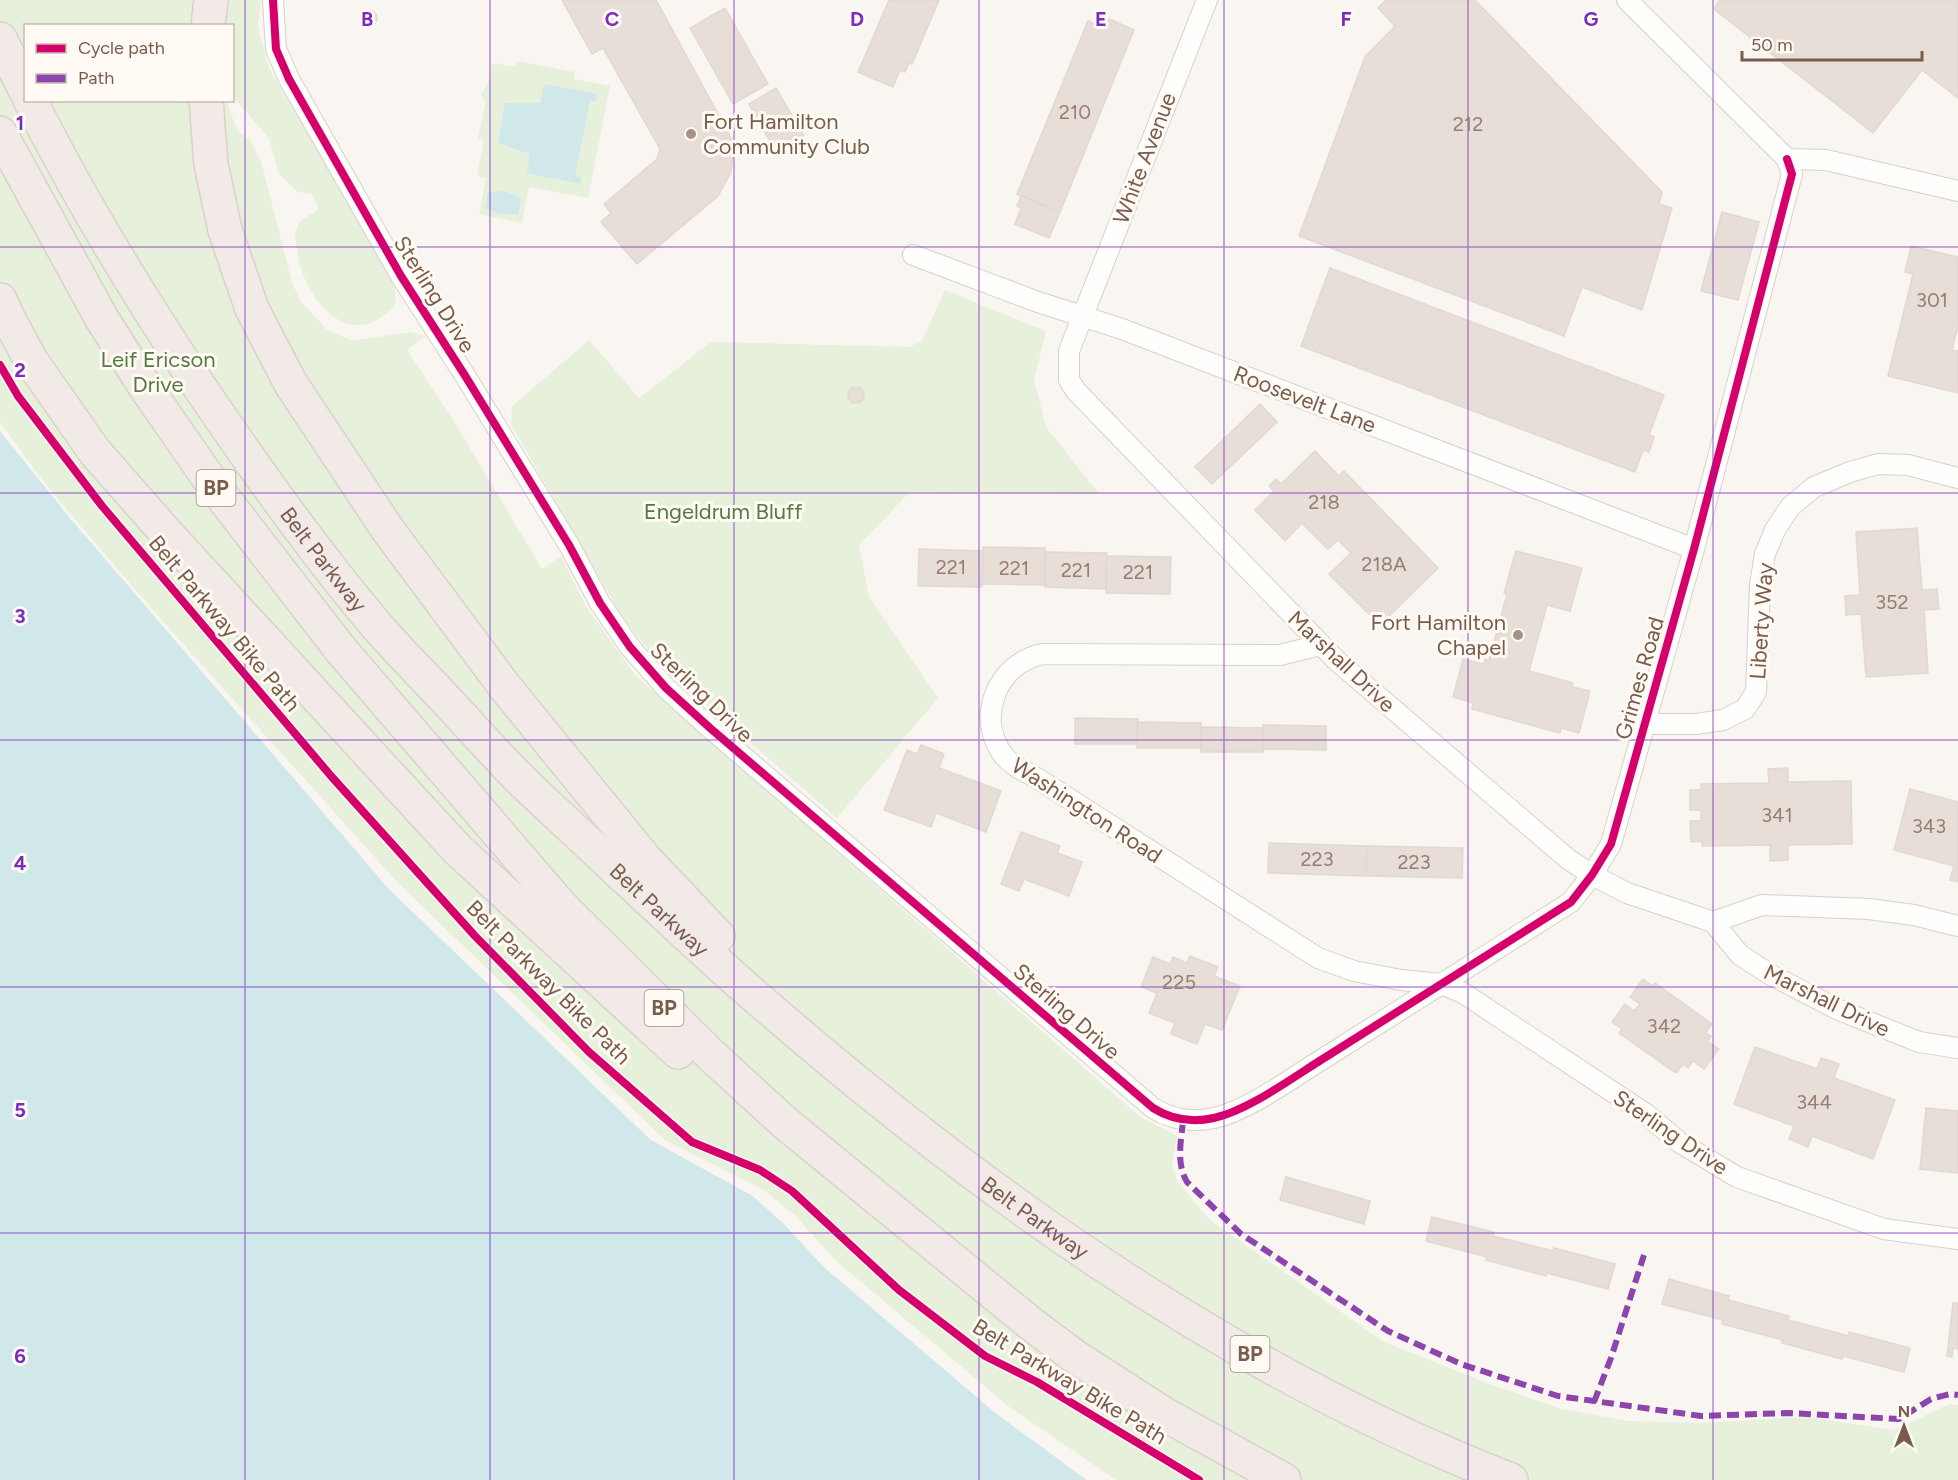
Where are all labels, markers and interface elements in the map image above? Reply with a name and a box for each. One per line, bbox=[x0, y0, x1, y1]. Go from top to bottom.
text: B bbox=[361, 7, 373, 31]
text: C bbox=[605, 7, 619, 31]
text: D bbox=[850, 7, 864, 31]
text: E bbox=[1095, 7, 1107, 31]
text: F bbox=[1340, 7, 1352, 31]
text: G bbox=[1584, 7, 1599, 31]
legend bbox=[24, 24, 234, 102]
scale bar bbox=[1742, 24, 1922, 62]
text: 50 m bbox=[1751, 34, 1793, 56]
text: Cycle path bbox=[78, 37, 165, 59]
text: Path bbox=[78, 67, 114, 89]
street label: White Avenue bbox=[1107, 89, 1182, 228]
house number: 210 bbox=[1059, 100, 1091, 124]
place label: Fort Hamilton Community Club bbox=[703, 108, 870, 160]
text: 1 bbox=[16, 111, 24, 135]
house number: 212 bbox=[1453, 112, 1483, 136]
marker: Fort Hamilton Community Club bbox=[684, 127, 698, 141]
street label: Sterling Drive bbox=[388, 231, 481, 358]
house number: 301 bbox=[1916, 288, 1948, 312]
park label: Leif Ericson Drive bbox=[101, 346, 215, 398]
text: 2 bbox=[14, 358, 26, 382]
street label: Roosevelt Lane bbox=[1230, 360, 1380, 439]
road number: BP bbox=[196, 470, 236, 506]
house number: 218 bbox=[1308, 490, 1340, 514]
park label: Engeldrum Bluff bbox=[644, 498, 803, 525]
street label: Belt Parkway bbox=[274, 502, 373, 618]
street label: Belt Parkway Bike Path bbox=[143, 530, 306, 717]
house number: 218A bbox=[1361, 552, 1407, 576]
house number: 221 bbox=[936, 555, 966, 579]
house number: 221 bbox=[999, 556, 1029, 580]
house number: 221 bbox=[1061, 558, 1091, 582]
house number: 221 bbox=[1123, 560, 1153, 584]
street label: Liberty Way bbox=[1744, 561, 1779, 680]
house number: 352 bbox=[1875, 590, 1909, 614]
text: 3 bbox=[14, 604, 26, 628]
street label: Marshall Drive bbox=[1282, 605, 1401, 718]
place label: Fort Hamilton Chapel bbox=[1371, 609, 1506, 661]
street label: Grimes Road bbox=[1609, 614, 1670, 743]
marker: Fort Hamilton Chapel bbox=[1511, 628, 1525, 642]
street label: Sterling Drive bbox=[645, 637, 759, 748]
street label: Washington Road bbox=[1007, 752, 1167, 869]
house number: 341 bbox=[1761, 803, 1793, 827]
house number: 343 bbox=[1912, 814, 1946, 838]
house number: 223 bbox=[1300, 847, 1334, 871]
house number: 223 bbox=[1397, 850, 1431, 874]
text: 4 bbox=[14, 851, 27, 875]
street label: Belt Parkway bbox=[604, 857, 715, 963]
street label: Belt Parkway Bike Path bbox=[461, 894, 637, 1070]
street label: Sterling Drive bbox=[1008, 958, 1126, 1065]
street label: Marshall Drive bbox=[1759, 958, 1894, 1043]
house number: 225 bbox=[1162, 970, 1196, 994]
road number: BP bbox=[644, 990, 684, 1026]
house number: 342 bbox=[1647, 1014, 1681, 1038]
street label: Sterling Drive bbox=[1608, 1084, 1733, 1181]
house number: 344 bbox=[1796, 1090, 1832, 1114]
text: 5 bbox=[14, 1098, 26, 1122]
street label: Belt Parkway bbox=[976, 1171, 1094, 1265]
street label: Belt Parkway Bike Path bbox=[968, 1313, 1172, 1450]
road number: BP bbox=[1230, 1336, 1270, 1372]
text: 6 bbox=[14, 1344, 26, 1368]
north arrow bbox=[1874, 1396, 1934, 1456]
text: N bbox=[1898, 1402, 1910, 1421]

